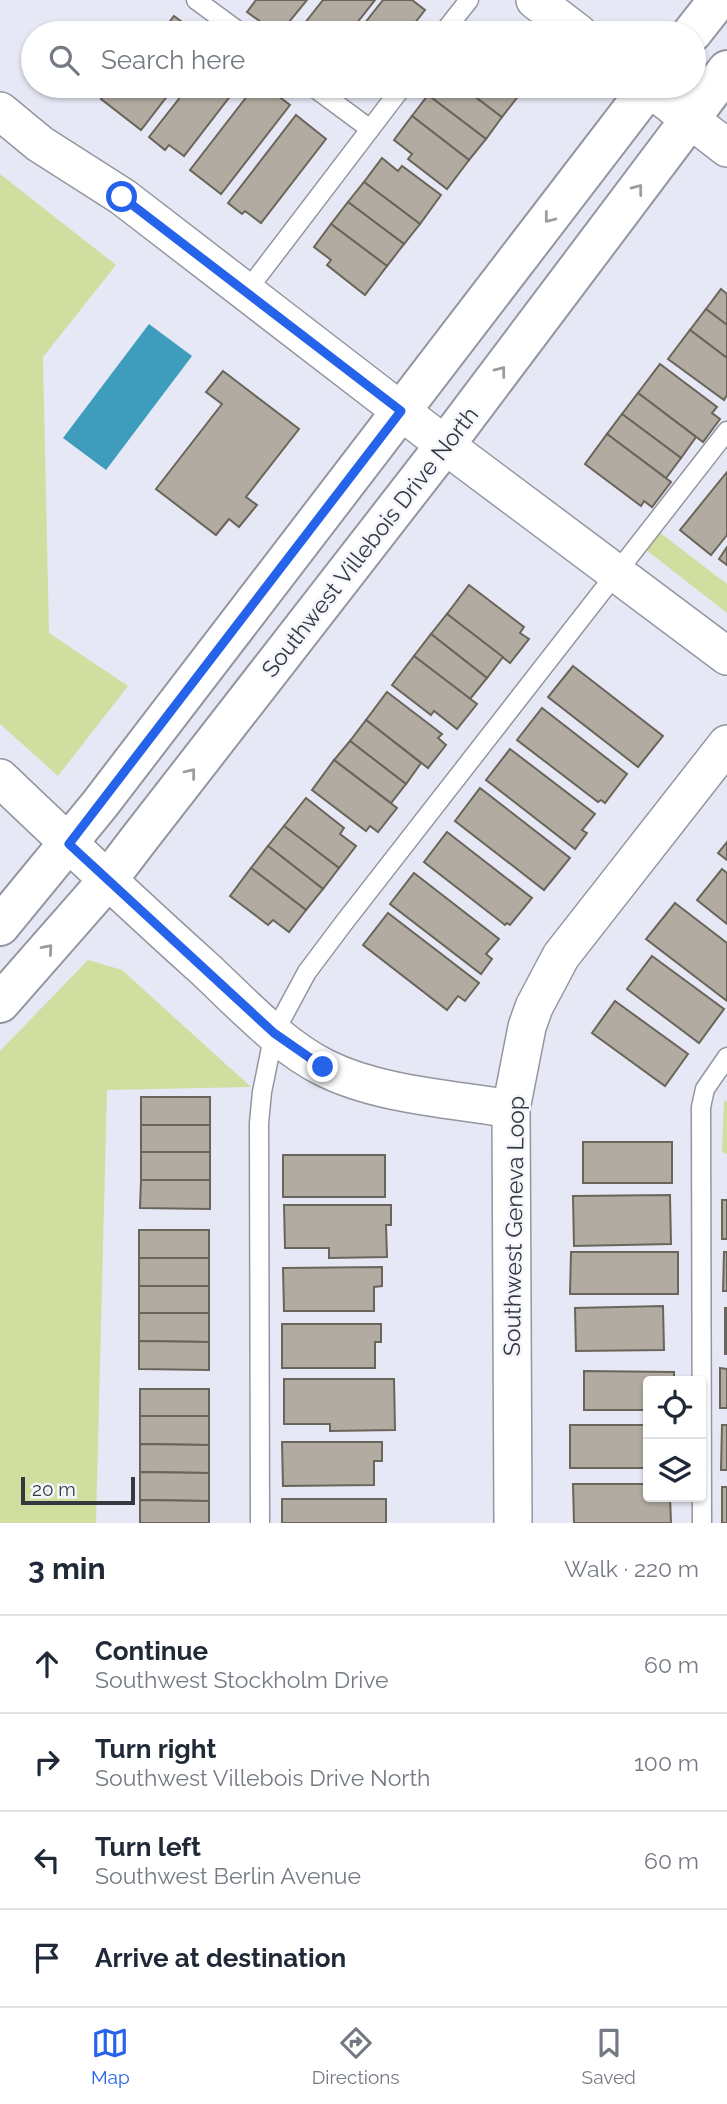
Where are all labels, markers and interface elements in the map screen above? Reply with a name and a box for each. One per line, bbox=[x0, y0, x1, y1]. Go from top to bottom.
search box bbox=[21, 21, 706, 98]
icon: search bbox=[45, 41, 83, 79]
text: Search here bbox=[101, 45, 245, 75]
route start bbox=[106, 181, 137, 212]
one-way arrow bbox=[629, 184, 642, 197]
one-way arrow bbox=[545, 210, 558, 222]
one-way arrow bbox=[493, 366, 505, 379]
street label: Southwest Villebois Drive North bbox=[256, 401, 484, 682]
one-way arrow bbox=[183, 768, 196, 780]
one-way arrow bbox=[40, 944, 52, 957]
route end bbox=[307, 1051, 338, 1082]
street label: Southwest Geneva Loop bbox=[498, 1096, 529, 1356]
map controls bbox=[643, 1376, 706, 1502]
button: locate bbox=[643, 1376, 706, 1439]
button: layers bbox=[643, 1439, 706, 1502]
scale bar bbox=[21, 1474, 135, 1506]
text: 20 m bbox=[32, 1478, 76, 1500]
text: 3 min bbox=[28, 1551, 106, 1586]
text: Walk · 220 m bbox=[564, 1555, 699, 1582]
text: Continue bbox=[95, 1636, 208, 1666]
icon: ahead bbox=[28, 1645, 66, 1683]
text: 60 m bbox=[644, 1651, 699, 1678]
text: Southwest Stockholm Drive bbox=[95, 1666, 389, 1693]
text: Turn right bbox=[95, 1734, 216, 1764]
icon: right bbox=[28, 1743, 66, 1781]
text: 100 m bbox=[634, 1749, 699, 1776]
text: Southwest Villebois Drive North bbox=[95, 1764, 431, 1791]
text: Turn left bbox=[95, 1832, 201, 1862]
icon: left bbox=[28, 1841, 66, 1879]
text: 60 m bbox=[644, 1847, 699, 1874]
text: Southwest Berlin Avenue bbox=[95, 1862, 361, 1889]
icon: arrive bbox=[28, 1939, 66, 1977]
text: Arrive at destination bbox=[95, 1943, 346, 1973]
tab: Map bbox=[91, 2024, 130, 2088]
tab: Directions bbox=[312, 2024, 400, 2088]
tab: Saved bbox=[582, 2024, 636, 2088]

